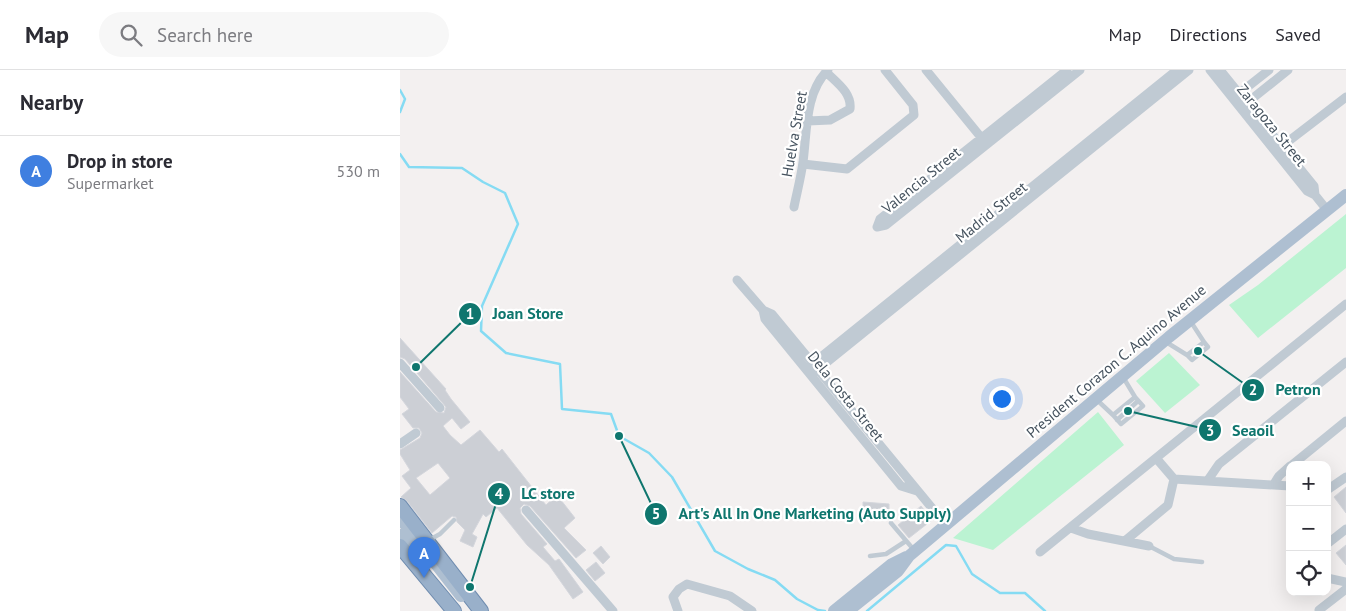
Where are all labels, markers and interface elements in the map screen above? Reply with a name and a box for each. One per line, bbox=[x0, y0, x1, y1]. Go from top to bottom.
search box bbox=[99, 12, 449, 57]
text: Map bbox=[25, 19, 69, 50]
icon: search bbox=[117, 21, 145, 49]
text: Search here bbox=[157, 23, 253, 47]
text: Map bbox=[1109, 23, 1141, 46]
text: Directions bbox=[1169, 23, 1247, 46]
text: Saved bbox=[1275, 23, 1321, 46]
street label: Zaragoza Street bbox=[1233, 80, 1311, 170]
text: Nearby bbox=[20, 89, 83, 116]
street label: Huelva Street bbox=[777, 89, 811, 179]
street label: Valencia Street bbox=[877, 142, 964, 218]
text: Drop in store bbox=[67, 149, 173, 173]
text: A bbox=[31, 161, 41, 181]
text: 530 m bbox=[337, 161, 380, 181]
text: Supermarket bbox=[67, 173, 154, 193]
street label: Madrid Street bbox=[951, 177, 1031, 247]
street label: President Corazon C. Aquino Avenue bbox=[1022, 280, 1210, 442]
callout: Joan Store bbox=[458, 298, 574, 329]
text: Joan Store bbox=[492, 303, 563, 323]
text: 1 bbox=[466, 304, 474, 323]
street label: Dela Costa Street bbox=[804, 347, 888, 445]
callout: Petron bbox=[1240, 374, 1331, 405]
text: Petron bbox=[1275, 379, 1321, 399]
text: 2 bbox=[1249, 380, 1257, 399]
your location bbox=[989, 386, 1015, 412]
callout: Seaoil bbox=[1197, 415, 1285, 446]
text: Seaoil bbox=[1232, 420, 1274, 440]
text: 3 bbox=[1206, 421, 1214, 440]
map controls bbox=[1286, 461, 1331, 596]
button: + bbox=[1286, 461, 1331, 506]
callout: LC store bbox=[486, 478, 586, 509]
text: LC store bbox=[521, 483, 575, 503]
text: 4 bbox=[495, 484, 504, 503]
callout: Art's All In One Marketing (Auto Supply) bbox=[643, 498, 962, 529]
text: Art's All In One Marketing (Auto Supply) bbox=[679, 503, 951, 523]
text: 5 bbox=[652, 504, 660, 523]
button: − bbox=[1286, 506, 1331, 551]
pin: A bbox=[408, 537, 440, 578]
button: locate bbox=[1286, 551, 1331, 596]

